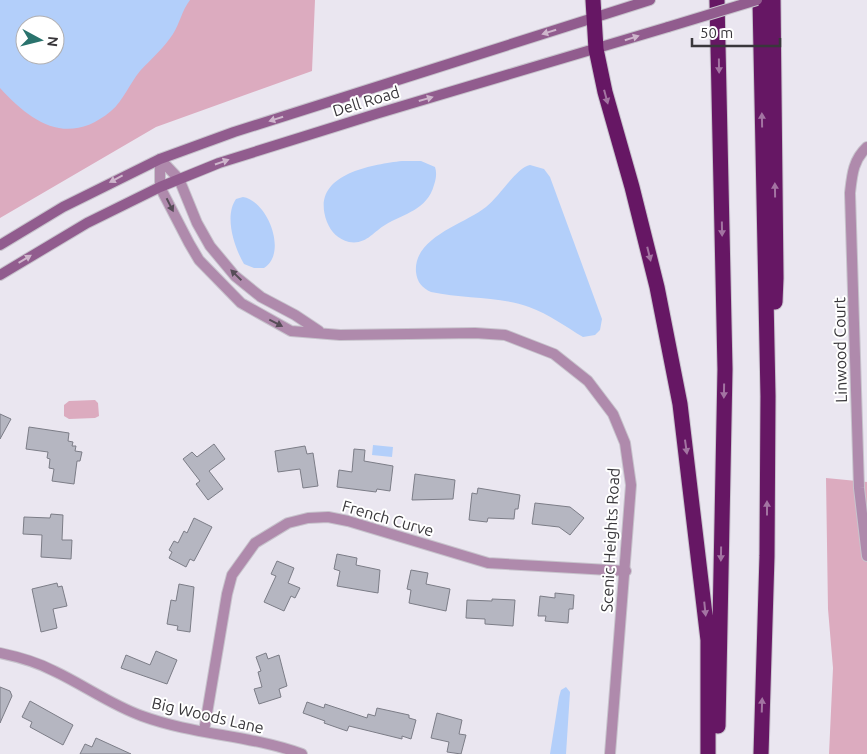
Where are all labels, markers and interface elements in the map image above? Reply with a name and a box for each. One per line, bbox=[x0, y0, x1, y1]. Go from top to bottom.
north arrow bbox=[15, 15, 65, 65]
scale bar bbox=[692, 15, 780, 47]
text: 50 m bbox=[700, 24, 733, 41]
one-way arrow bbox=[541, 29, 556, 37]
one-way arrow bbox=[625, 34, 640, 41]
text: N bbox=[44, 35, 61, 48]
one-way arrow bbox=[715, 58, 723, 74]
street label: Dell Road bbox=[330, 82, 402, 120]
one-way arrow bbox=[603, 89, 611, 104]
one-way arrow bbox=[418, 95, 433, 103]
one-way arrow bbox=[758, 112, 766, 128]
one-way arrow bbox=[269, 115, 284, 123]
one-way arrow bbox=[215, 158, 230, 166]
one-way arrow bbox=[109, 175, 123, 184]
one-way arrow bbox=[771, 182, 779, 198]
one-way arrow bbox=[166, 198, 174, 213]
one-way arrow bbox=[718, 221, 726, 237]
one-way arrow bbox=[645, 246, 653, 261]
one-way arrow bbox=[19, 255, 32, 264]
one-way arrow bbox=[230, 269, 242, 281]
street label: Linwood Court bbox=[830, 296, 850, 403]
one-way arrow bbox=[269, 319, 283, 327]
one-way arrow bbox=[720, 383, 728, 399]
one-way arrow bbox=[682, 440, 690, 456]
street label: Scenic Heights Road bbox=[597, 467, 623, 613]
street label: French Curve bbox=[340, 496, 436, 540]
one-way arrow bbox=[763, 500, 771, 516]
one-way arrow bbox=[717, 546, 725, 562]
one-way arrow bbox=[701, 601, 709, 617]
street label: Big Woods Lane bbox=[150, 693, 266, 737]
one-way arrow bbox=[759, 697, 767, 713]

